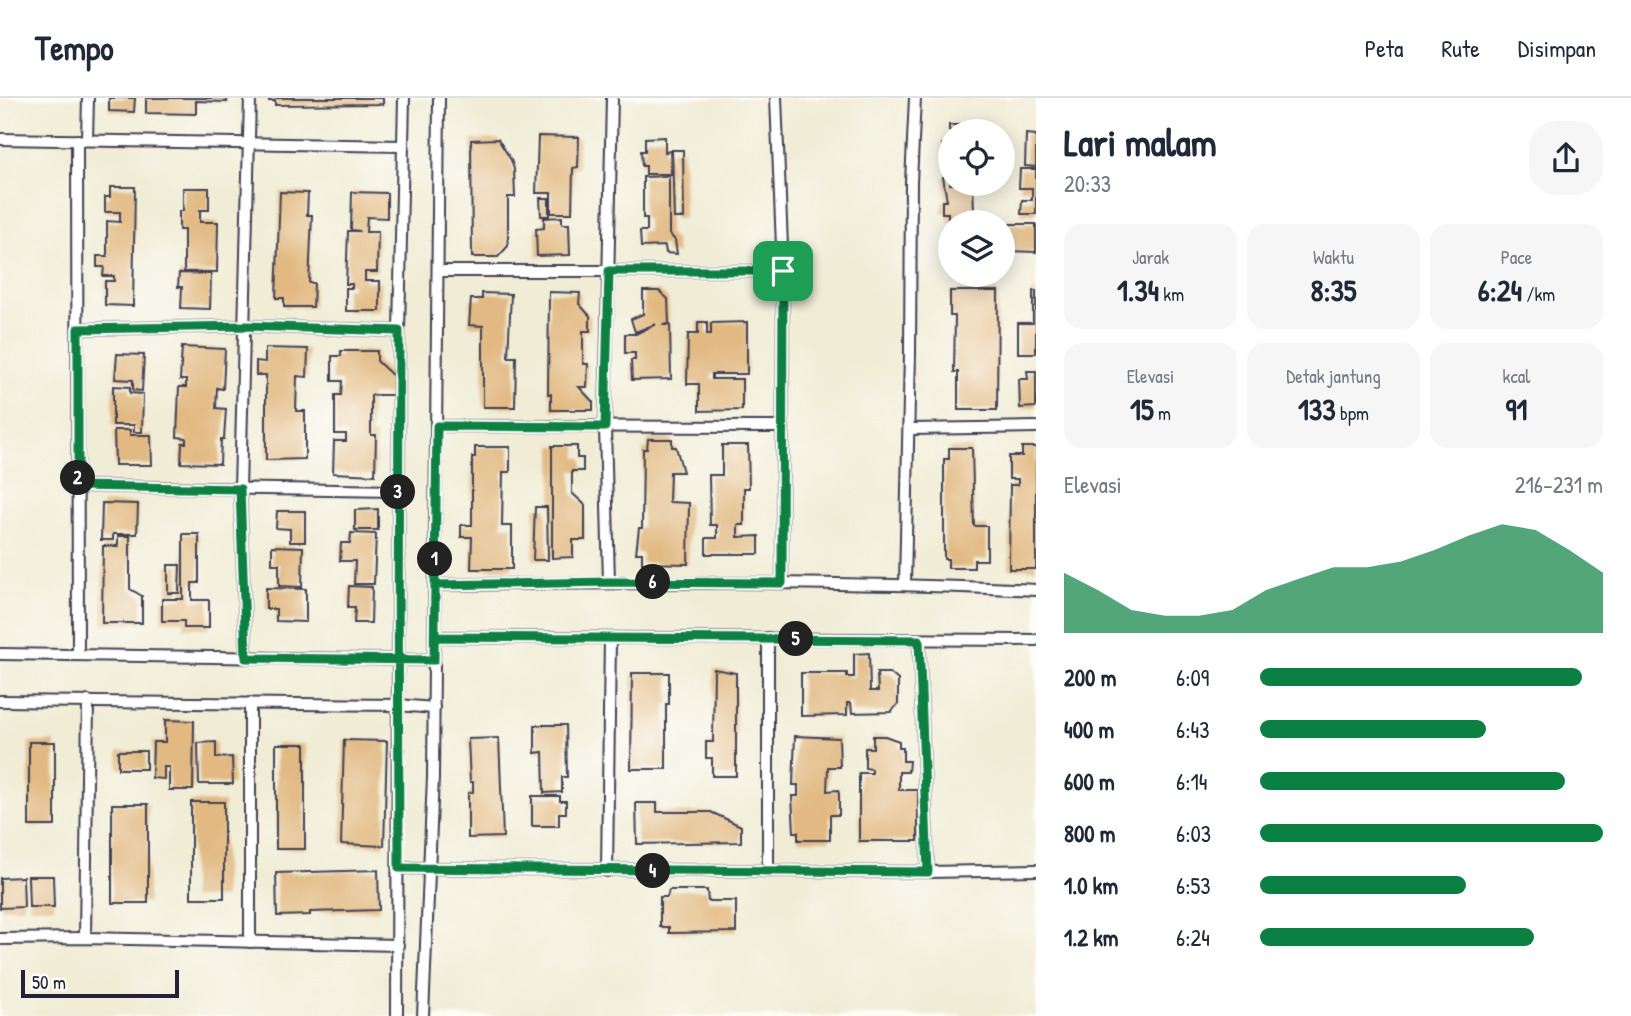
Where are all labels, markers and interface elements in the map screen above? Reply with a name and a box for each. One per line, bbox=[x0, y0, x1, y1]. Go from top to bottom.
text: Tempo bbox=[35, 26, 113, 70]
text: Peta bbox=[1365, 32, 1403, 64]
text: Rute bbox=[1441, 32, 1480, 64]
text: Disimpan bbox=[1518, 32, 1596, 64]
text: Lari malam bbox=[1064, 116, 1217, 168]
map controls bbox=[938, 119, 1015, 287]
button: locate bbox=[938, 119, 1015, 196]
button: share bbox=[1529, 121, 1603, 195]
text: 20:33 bbox=[1064, 168, 1111, 199]
button: layers bbox=[938, 210, 1015, 287]
pin bbox=[753, 241, 813, 301]
text: Jarak bbox=[1132, 244, 1169, 270]
text: Waktu bbox=[1313, 244, 1354, 270]
text: Pace bbox=[1501, 244, 1532, 270]
icon: arrive bbox=[764, 252, 802, 290]
text: 1.34 bbox=[1117, 270, 1159, 310]
text: 8:35 bbox=[1310, 270, 1357, 310]
text: 6:24 bbox=[1478, 270, 1522, 310]
text: km bbox=[1159, 281, 1184, 307]
text: /km bbox=[1522, 281, 1555, 307]
text: Elevasi bbox=[1127, 363, 1174, 389]
text: Detak jantung bbox=[1286, 363, 1381, 389]
text: kcal bbox=[1503, 363, 1530, 389]
text: 15 bbox=[1130, 389, 1154, 429]
text: 133 bbox=[1298, 389, 1336, 429]
text: 91 bbox=[1506, 389, 1527, 429]
text: m bbox=[1154, 400, 1171, 426]
text: bpm bbox=[1336, 400, 1369, 426]
pin: 2 bbox=[60, 460, 96, 496]
text: 2 bbox=[73, 464, 82, 490]
text: Elevasi bbox=[1064, 469, 1122, 500]
text: 216–231 m bbox=[1515, 469, 1603, 500]
pin: 3 bbox=[380, 474, 416, 510]
text: 3 bbox=[393, 478, 402, 504]
pin: 1 bbox=[418, 542, 452, 576]
text: 1 bbox=[431, 545, 438, 571]
pin: 6 bbox=[636, 564, 670, 600]
text: 6 bbox=[649, 568, 656, 594]
pin: 5 bbox=[778, 622, 814, 656]
text: 5 bbox=[791, 625, 800, 651]
text: 200 m bbox=[1064, 662, 1116, 693]
text: 6:09 bbox=[1176, 662, 1209, 693]
text: 400 m bbox=[1064, 714, 1114, 745]
text: 6:43 bbox=[1176, 714, 1209, 745]
text: 600 m bbox=[1064, 766, 1115, 797]
text: 6:14 bbox=[1176, 766, 1208, 797]
text: 800 m bbox=[1064, 818, 1116, 849]
text: 6:03 bbox=[1176, 818, 1211, 849]
pin: 4 bbox=[636, 854, 670, 888]
text: 4 bbox=[649, 857, 656, 883]
text: 1.0 km bbox=[1064, 870, 1118, 901]
text: 6:53 bbox=[1176, 870, 1211, 901]
text: 1.2 km bbox=[1064, 922, 1119, 953]
text: 6:24 bbox=[1176, 922, 1210, 953]
scale bar bbox=[21, 967, 178, 999]
text: 50 m bbox=[32, 969, 66, 995]

